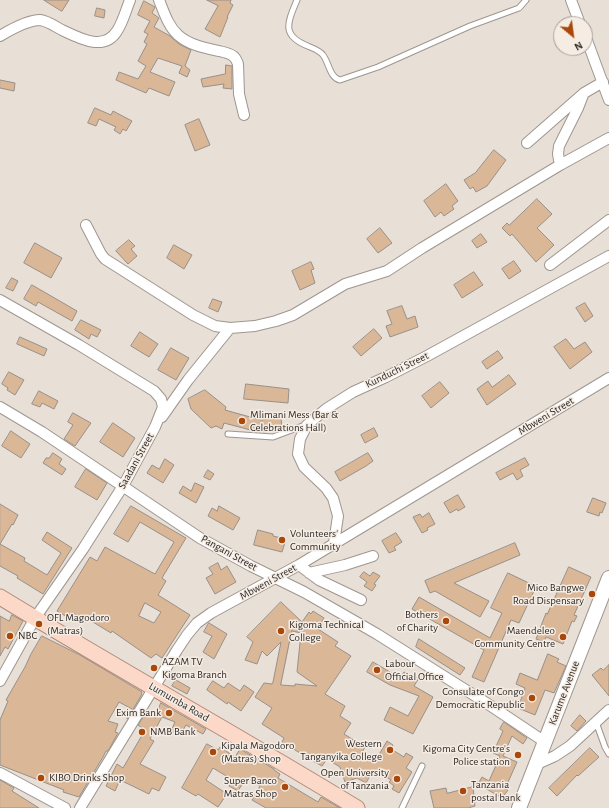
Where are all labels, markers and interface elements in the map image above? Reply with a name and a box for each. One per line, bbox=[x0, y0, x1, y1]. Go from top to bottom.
north arrow bbox=[553, 16, 593, 56]
text: N bbox=[573, 39, 585, 53]
street label: Kunduchi Street bbox=[363, 349, 431, 391]
street label: Mbweni Street bbox=[516, 394, 576, 438]
place label: Mlimani Mess (Bar & Celebrations Hall) bbox=[250, 408, 339, 434]
marker: Mlimani Mess (Bar & Celebrations Hall) bbox=[237, 416, 247, 426]
street label: Saadani Street bbox=[115, 431, 157, 491]
place label: Volunteers' Community bbox=[290, 527, 340, 553]
street label: Pangani Street bbox=[199, 532, 259, 574]
marker: Volunteers' Community bbox=[277, 535, 287, 545]
street label: Mbweni Street bbox=[237, 561, 299, 603]
place label: Mico Bangwe Road Dispensary bbox=[513, 581, 584, 607]
marker: Mico Bangwe Road Dispensary bbox=[587, 589, 597, 599]
place label: Bothers of Charity bbox=[397, 608, 438, 634]
place label: OFL Magodoro (Matras) bbox=[47, 611, 109, 637]
marker: Bothers of Charity bbox=[441, 616, 451, 626]
place label: Kigoma Technical College bbox=[289, 618, 364, 644]
marker: OFL Magodoro (Matras) bbox=[34, 619, 44, 629]
place label: Maendeleo Community Centre bbox=[474, 624, 555, 650]
marker: Kigoma Technical College bbox=[276, 626, 286, 636]
place label: NBC bbox=[18, 629, 37, 643]
marker: NBC bbox=[5, 631, 15, 641]
marker: Maendeleo Community Centre bbox=[558, 632, 568, 642]
place label: AZAM TV Kigoma Branch bbox=[162, 655, 227, 681]
place label: Labour Official Office bbox=[385, 657, 444, 683]
street label: Karume Avenue bbox=[546, 659, 582, 727]
marker: AZAM TV Kigoma Branch bbox=[149, 663, 159, 673]
marker: Labour Official Office bbox=[372, 665, 382, 675]
street label: Lumumba Road bbox=[146, 679, 212, 725]
place label: Consulate of Congo Democratic Republic bbox=[435, 685, 524, 711]
marker: Consulate of Congo Democratic Republic bbox=[527, 693, 537, 703]
place label: Exim Bank bbox=[116, 706, 161, 720]
marker: Exim Bank bbox=[164, 708, 174, 718]
place label: NMB Bank bbox=[150, 725, 195, 739]
marker: NMB Bank bbox=[137, 727, 147, 737]
place label: Western Tanganyika College bbox=[300, 737, 382, 763]
place label: Kipala Magodoro (Matras) Shop bbox=[221, 739, 294, 765]
place label: Kigoma City Centre's Police station bbox=[423, 742, 510, 768]
marker: Western Tanganyika College bbox=[385, 745, 395, 755]
marker: Kipala Magodoro (Matras) Shop bbox=[208, 747, 218, 757]
marker: Kigoma City Centre's Police station bbox=[513, 750, 523, 760]
place label: Open University of Tanzania bbox=[321, 766, 389, 792]
place label: KIBO Drinks Shop bbox=[49, 771, 124, 785]
marker: KIBO Drinks Shop bbox=[36, 773, 46, 783]
place label: Super Banco Matras Shop bbox=[224, 774, 277, 800]
marker: Open University of Tanzania bbox=[392, 774, 402, 784]
place label: Tanzania postal bank bbox=[471, 778, 521, 804]
marker: Super Banco Matras Shop bbox=[280, 782, 290, 792]
marker: Tanzania postal bank bbox=[458, 786, 468, 796]

